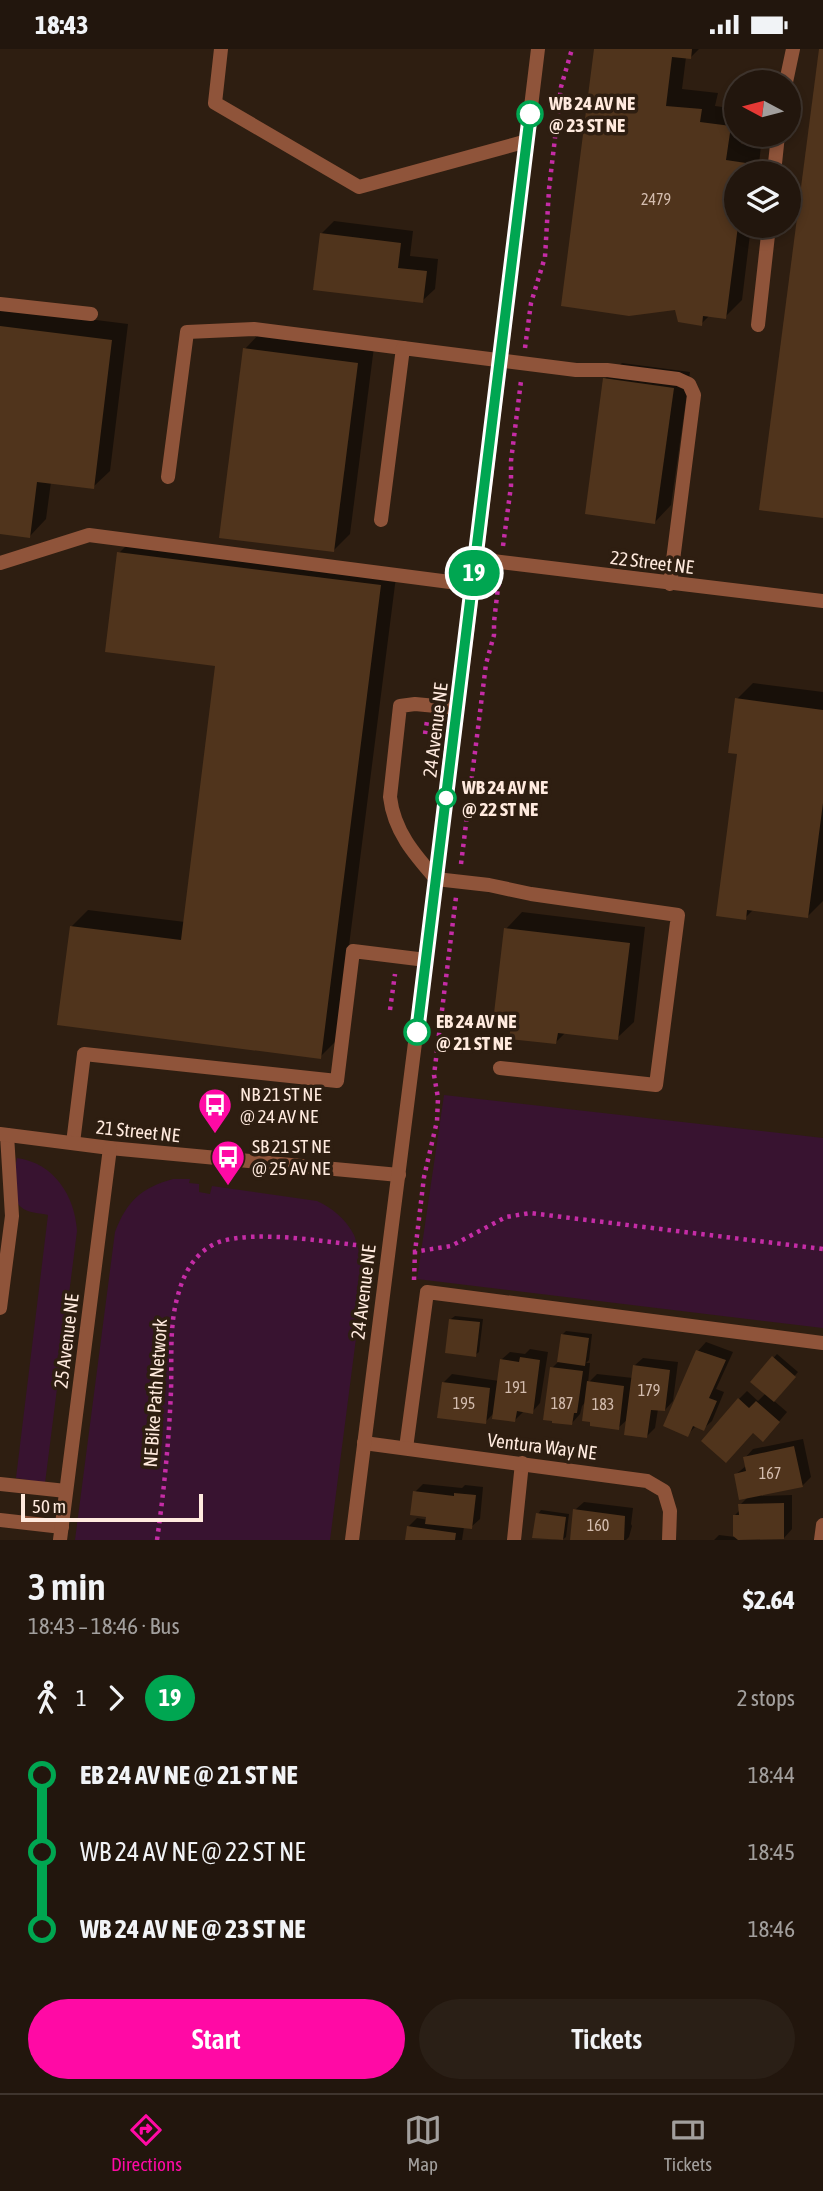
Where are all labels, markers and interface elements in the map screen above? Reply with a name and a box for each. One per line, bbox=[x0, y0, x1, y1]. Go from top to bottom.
text: 18:43 bbox=[35, 10, 89, 40]
north arrow bbox=[724, 70, 802, 147]
map controls bbox=[724, 70, 801, 238]
place label: WB 24 AV NE @ 23 ST NE bbox=[548, 92, 635, 136]
marker: WB 24 AV NE @ 23 ST NE bbox=[517, 101, 543, 127]
button: layers bbox=[724, 161, 801, 238]
house number: 2479 bbox=[641, 190, 671, 208]
street label: 22 Street NE bbox=[609, 546, 695, 578]
line badge: 19 bbox=[442, 550, 505, 596]
text: 19 bbox=[463, 559, 485, 586]
street label: 24 Avenue NE bbox=[418, 682, 452, 778]
place label: WB 24 AV NE @ 22 ST NE bbox=[461, 776, 548, 820]
marker: WB 24 AV NE @ 22 ST NE bbox=[436, 788, 456, 808]
place label: EB 24 AV NE @ 21 ST NE bbox=[436, 1010, 516, 1054]
marker: EB 24 AV NE @ 21 ST NE bbox=[404, 1019, 430, 1045]
place label: NB 21 ST NE @ 24 AV NE bbox=[240, 1083, 322, 1127]
bus stop icon: NB 21 ST NE @ 24 AV NE bbox=[196, 1086, 234, 1135]
street label: 21 Street NE bbox=[95, 1116, 181, 1146]
place label: SB 21 ST NE @ 25 AV NE bbox=[252, 1135, 330, 1179]
bus stop icon: SB 21 ST NE @ 25 AV NE bbox=[209, 1138, 247, 1187]
street label: 24 Avenue NE bbox=[346, 1244, 380, 1340]
street label: 25 Avenue NE bbox=[49, 1293, 83, 1389]
street label: NE Bike Path Network bbox=[139, 1317, 171, 1468]
house number: 191 bbox=[505, 1378, 527, 1396]
house number: 179 bbox=[638, 1381, 660, 1399]
house number: 195 bbox=[453, 1394, 475, 1412]
house number: 187 bbox=[551, 1394, 573, 1412]
house number: 183 bbox=[592, 1395, 614, 1413]
street label: Ventura Way NE bbox=[486, 1428, 598, 1464]
house number: 167 bbox=[759, 1464, 781, 1482]
scale bar bbox=[21, 1491, 203, 1523]
text: 50 m bbox=[32, 1495, 66, 1517]
house number: 160 bbox=[587, 1516, 609, 1534]
text: 3 min bbox=[28, 1565, 106, 1608]
text: $2.64 bbox=[743, 1585, 795, 1615]
text: 18:43 – 18:46 · Bus bbox=[28, 1613, 180, 1639]
icon: walk bbox=[28, 1679, 66, 1717]
icon: forward bbox=[97, 1679, 135, 1717]
text: 19 bbox=[159, 1684, 181, 1711]
text: 1 bbox=[76, 1685, 87, 1711]
text: 2 stops bbox=[737, 1685, 795, 1711]
text: EB 24 AV NE @ 21 ST NE bbox=[80, 1760, 298, 1790]
text: 18:44 bbox=[748, 1762, 795, 1788]
text: WB 24 AV NE @ 22 ST NE bbox=[80, 1837, 305, 1867]
text: 18:45 bbox=[748, 1839, 795, 1865]
text: WB 24 AV NE @ 23 ST NE bbox=[80, 1914, 305, 1944]
text: 18:46 bbox=[748, 1916, 795, 1942]
button: Start bbox=[28, 1999, 405, 2079]
button: Tickets bbox=[419, 1999, 795, 2079]
tab: Directions bbox=[111, 2111, 182, 2175]
tab: Map bbox=[404, 2111, 442, 2175]
tab: Tickets bbox=[664, 2111, 712, 2175]

